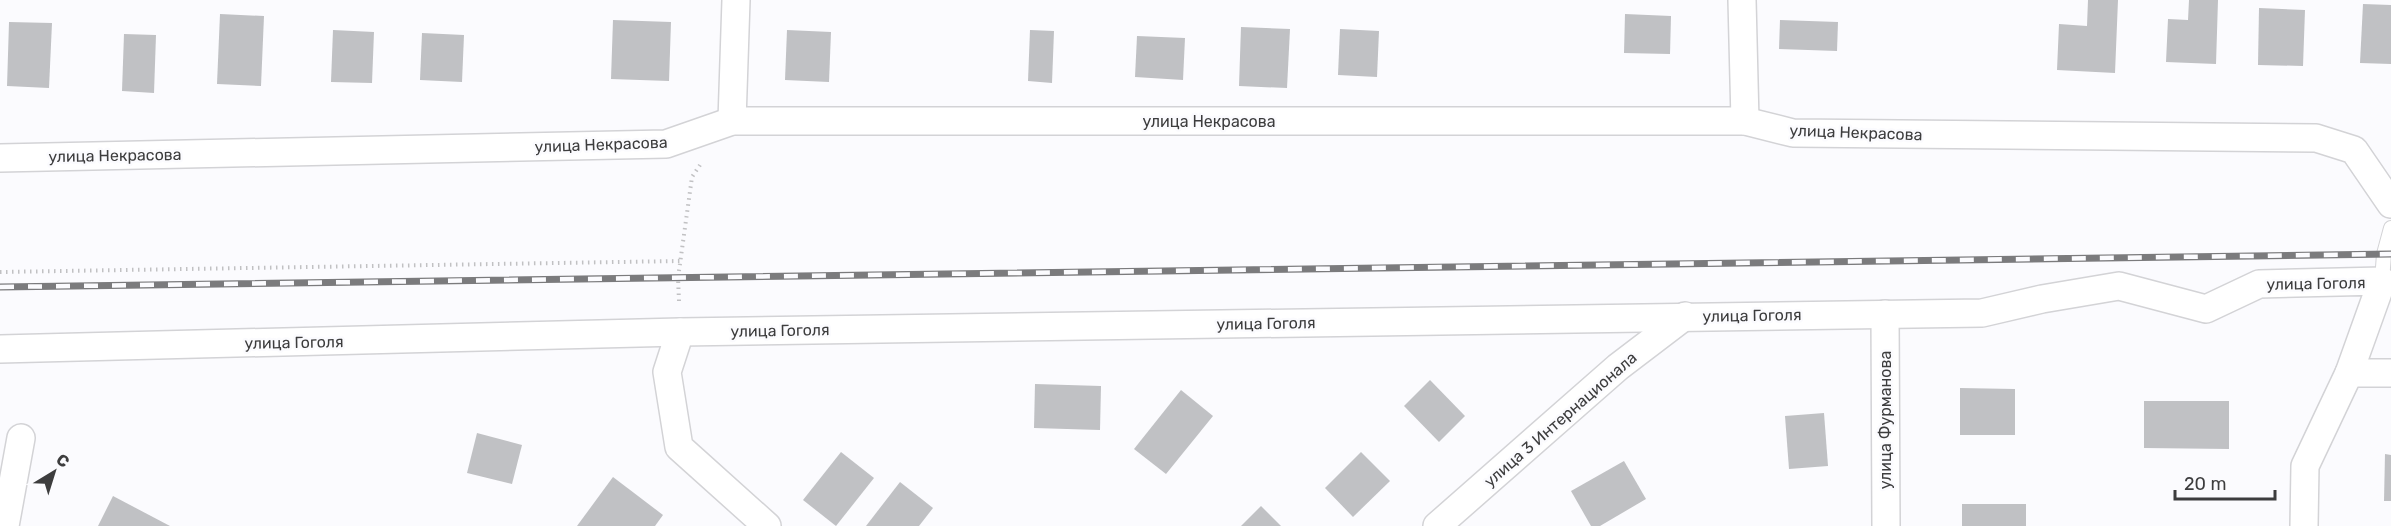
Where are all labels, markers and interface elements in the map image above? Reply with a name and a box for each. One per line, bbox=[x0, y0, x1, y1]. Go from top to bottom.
street label: улица Некрасова bbox=[1142, 112, 1276, 131]
street label: улица Некрасова bbox=[1789, 121, 1923, 144]
street label: улица Некрасова bbox=[534, 133, 668, 156]
street label: улица Некрасова bbox=[48, 145, 182, 166]
street label: улица Гоголя bbox=[2266, 273, 2366, 294]
street label: улица Гоголя bbox=[1702, 305, 1802, 326]
street label: улица Гоголя bbox=[1216, 313, 1316, 334]
street label: улица Гоголя bbox=[730, 320, 830, 341]
street label: улица Гоголя bbox=[244, 332, 344, 353]
street label: улица 3 Интернационала bbox=[1480, 348, 1640, 491]
street label: улица Фурманова bbox=[1876, 351, 1895, 489]
north arrow bbox=[24, 442, 84, 502]
text: С bbox=[53, 450, 73, 472]
scale bar bbox=[2175, 463, 2276, 501]
text: 20 m bbox=[2184, 473, 2226, 495]

